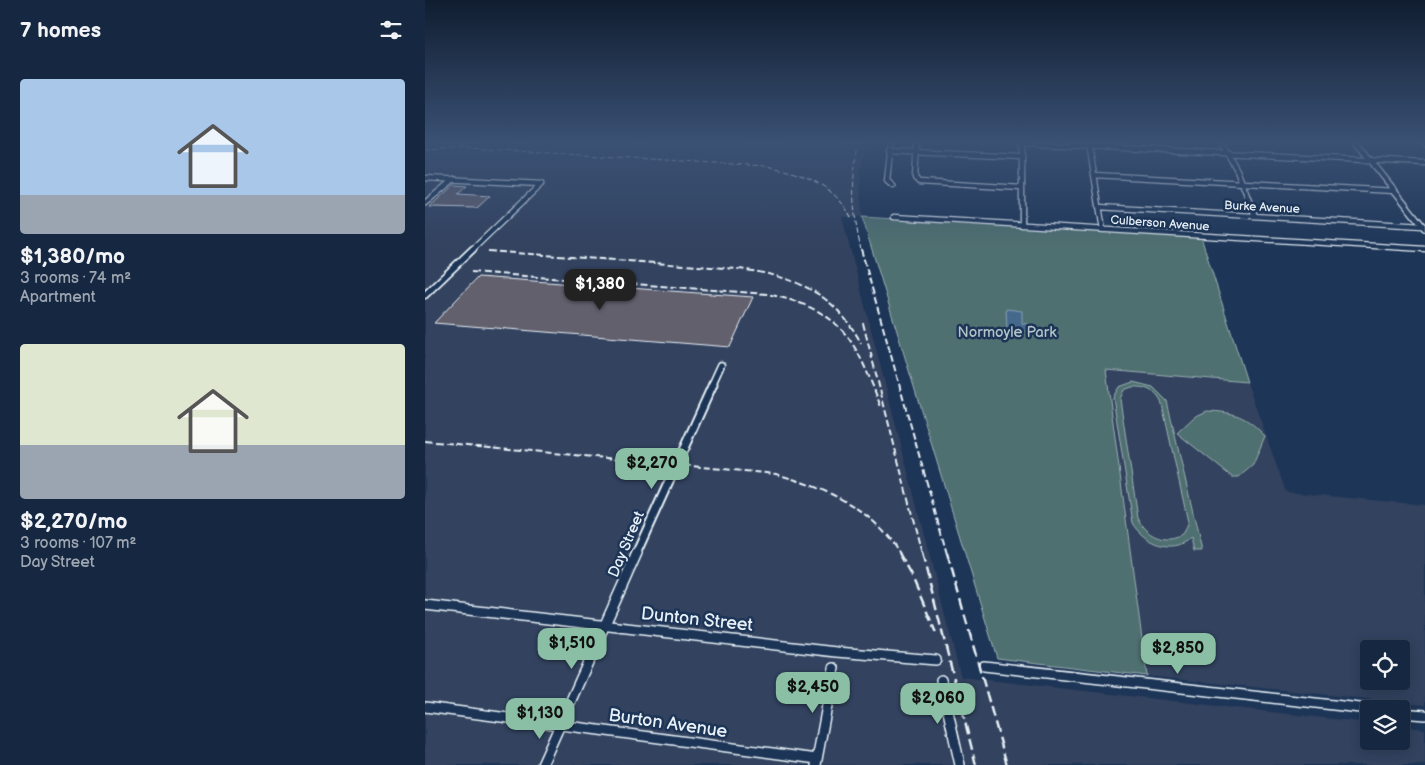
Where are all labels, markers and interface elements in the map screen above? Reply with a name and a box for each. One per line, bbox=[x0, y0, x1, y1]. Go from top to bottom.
icon: filters bbox=[377, 16, 405, 44]
text: 7 homes bbox=[20, 18, 101, 43]
icon: home bbox=[168, 111, 258, 201]
street label: Burke Avenue bbox=[1224, 198, 1300, 217]
street label: Culberson Avenue bbox=[1110, 213, 1210, 234]
text: $1,380/mo bbox=[20, 244, 125, 269]
pin: $1,380 bbox=[559, 268, 641, 311]
text: 3 rooms · 74 m² bbox=[20, 269, 131, 288]
text: $1,380 bbox=[575, 275, 625, 294]
text: Apartment bbox=[20, 288, 96, 307]
park label: Normoyle Park bbox=[957, 323, 1057, 342]
icon: home bbox=[168, 376, 258, 466]
pin: $2,270 bbox=[611, 448, 693, 490]
text: $2,270 bbox=[626, 454, 678, 473]
street label: Day Street bbox=[604, 508, 649, 580]
text: $2,270/mo bbox=[20, 509, 128, 534]
text: 3 rooms · 107 m² bbox=[20, 534, 136, 553]
text: Day Street bbox=[20, 553, 95, 572]
street label: Dunton Street bbox=[640, 603, 755, 636]
pin: $1,510 bbox=[531, 628, 613, 670]
pin: $2,850 bbox=[1137, 632, 1219, 675]
text: $1,510 bbox=[549, 634, 595, 653]
text: $2,850 bbox=[1152, 639, 1204, 658]
map controls bbox=[1360, 640, 1410, 750]
button: locate bbox=[1360, 640, 1410, 690]
pin: $2,450 bbox=[772, 672, 854, 714]
text: $2,450 bbox=[787, 678, 839, 697]
pin: $2,060 bbox=[897, 682, 979, 725]
text: $2,060 bbox=[911, 689, 965, 708]
pin: $1,130 bbox=[499, 698, 581, 740]
button: layers bbox=[1360, 700, 1410, 750]
text: $1,130 bbox=[517, 704, 563, 723]
street label: Burton Avenue bbox=[607, 705, 729, 742]

